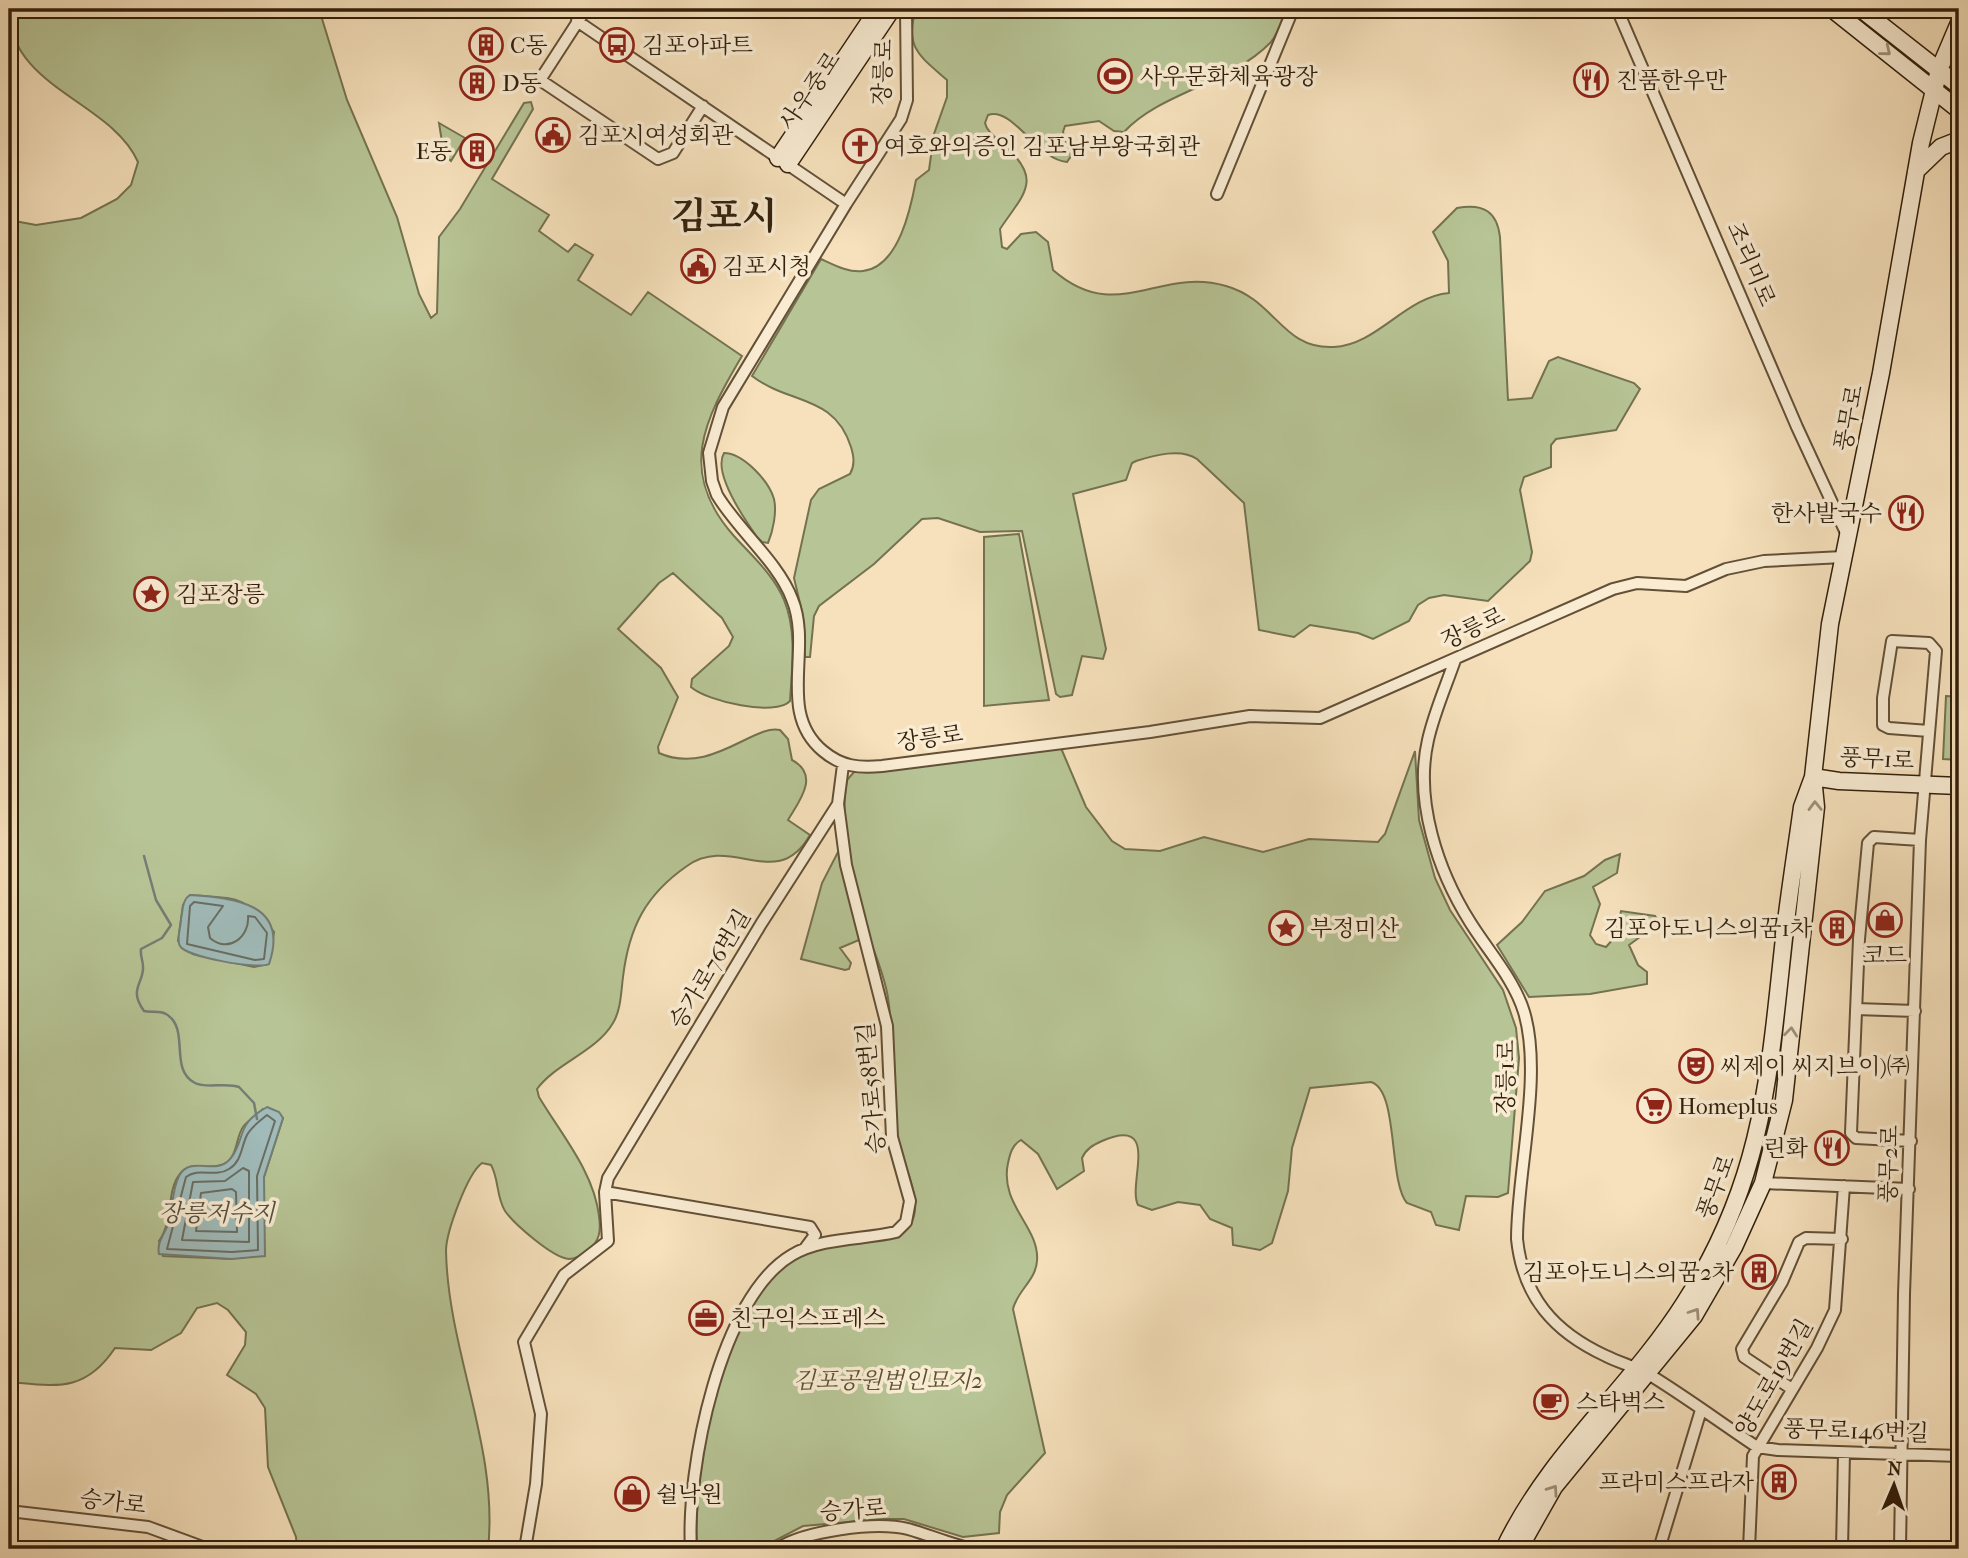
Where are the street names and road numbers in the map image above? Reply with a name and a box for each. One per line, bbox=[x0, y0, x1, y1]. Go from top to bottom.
street label: 장릉로 bbox=[868, 38, 898, 106]
street label: 사우중로 bbox=[774, 47, 846, 135]
street label: 조리미로 bbox=[1721, 218, 1781, 310]
street label: 풍무로 bbox=[1829, 383, 1869, 453]
street label: 장릉로 bbox=[1437, 602, 1509, 654]
street label: 장릉로 bbox=[895, 720, 965, 756]
street label: 풍무1로 bbox=[1839, 744, 1915, 774]
street label: 승가로76번길 bbox=[664, 904, 756, 1034]
street label: 승가로58번길 bbox=[852, 1021, 890, 1155]
street label: 장릉1로 bbox=[1492, 1039, 1520, 1115]
street label: 풍무2로 bbox=[1874, 1124, 1904, 1204]
street label: 풍무로 bbox=[1691, 1151, 1741, 1223]
street label: 양도로19번길 bbox=[1729, 1314, 1819, 1442]
street label: 풍무로146번길 bbox=[1783, 1415, 1929, 1447]
street label: 승가로 bbox=[78, 1485, 148, 1519]
street label: 승가로 bbox=[819, 1494, 887, 1526]

